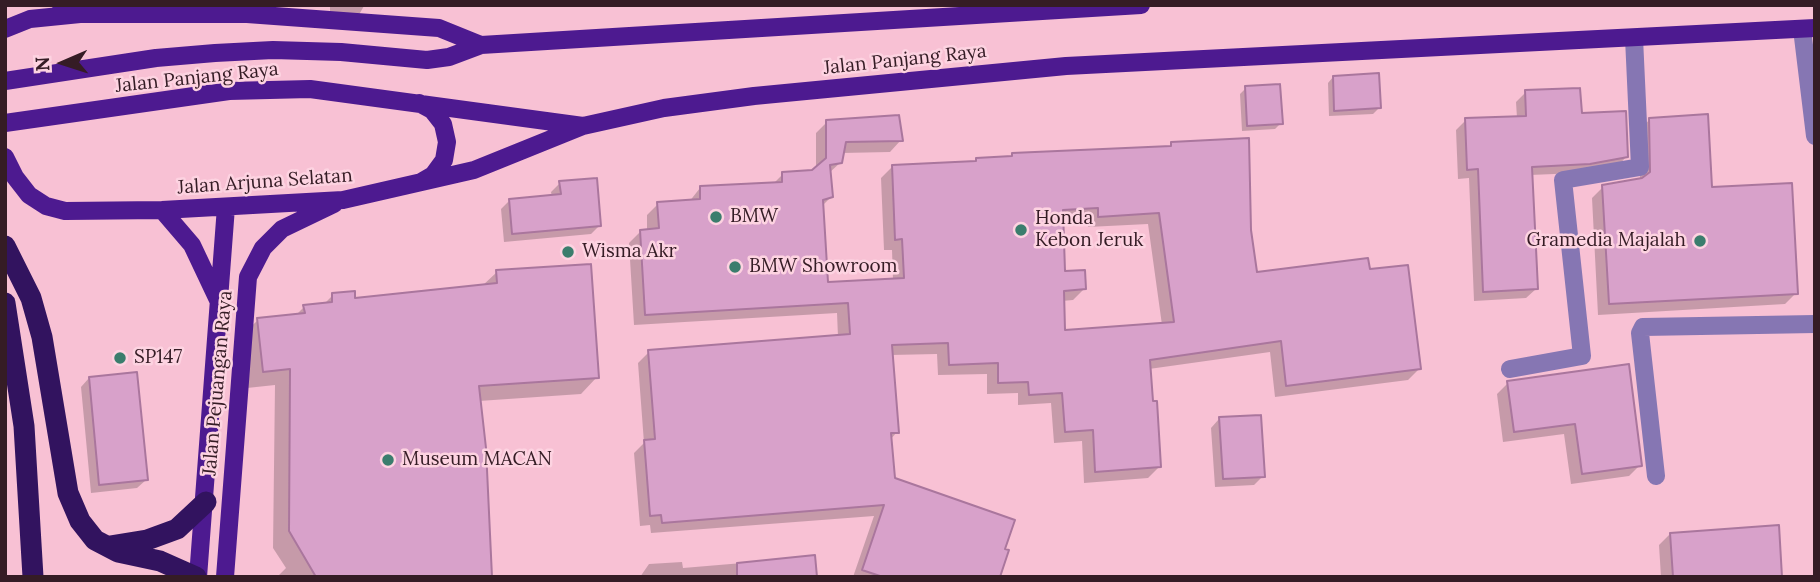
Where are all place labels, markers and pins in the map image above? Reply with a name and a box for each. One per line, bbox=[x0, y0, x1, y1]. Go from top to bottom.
place label: BMW bbox=[730, 206, 778, 228]
place label: Honda Kebon Jeruk bbox=[1035, 208, 1144, 252]
marker: BMW bbox=[708, 209, 724, 225]
marker: Honda Kebon Jeruk bbox=[1013, 222, 1029, 238]
place label: Gramedia Majalah bbox=[1527, 230, 1686, 252]
marker: Gramedia Majalah bbox=[1692, 233, 1708, 249]
place label: Wisma Akr bbox=[582, 241, 677, 263]
marker: Wisma Akr bbox=[560, 244, 576, 260]
place label: BMW Showroom bbox=[749, 256, 898, 278]
marker: BMW Showroom bbox=[727, 259, 743, 275]
place label: SP147 bbox=[134, 347, 182, 369]
marker: SP147 bbox=[112, 350, 128, 366]
place label: Museum MACAN bbox=[402, 449, 552, 471]
marker: Museum MACAN bbox=[380, 452, 396, 468]

